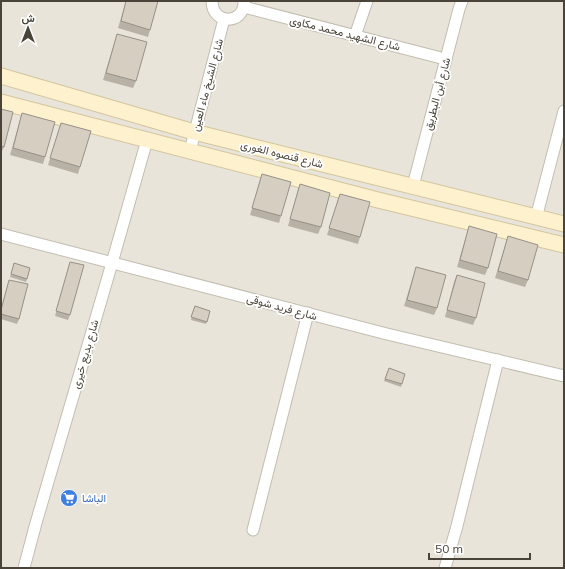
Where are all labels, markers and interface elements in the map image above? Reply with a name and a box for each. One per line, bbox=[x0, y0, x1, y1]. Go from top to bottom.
north arrow bbox=[8, 8, 48, 48]
text: ش bbox=[21, 11, 35, 25]
street label: شارع الشهيد محمد مكاوى bbox=[288, 12, 402, 55]
street label: شارع الشيخ ماء العين bbox=[188, 37, 227, 133]
street label: شارع أبن البطريق bbox=[421, 56, 454, 132]
street label: شارع قنصوه الغورى bbox=[239, 137, 325, 172]
street label: شارع فريد شوقى bbox=[245, 291, 319, 324]
street label: شارع بديع خيرى bbox=[68, 317, 103, 390]
supermarket icon: الباشا bbox=[59, 488, 79, 508]
place label: الباشا bbox=[82, 491, 106, 505]
scale bar bbox=[429, 535, 530, 561]
text: 50 m bbox=[435, 541, 463, 556]

